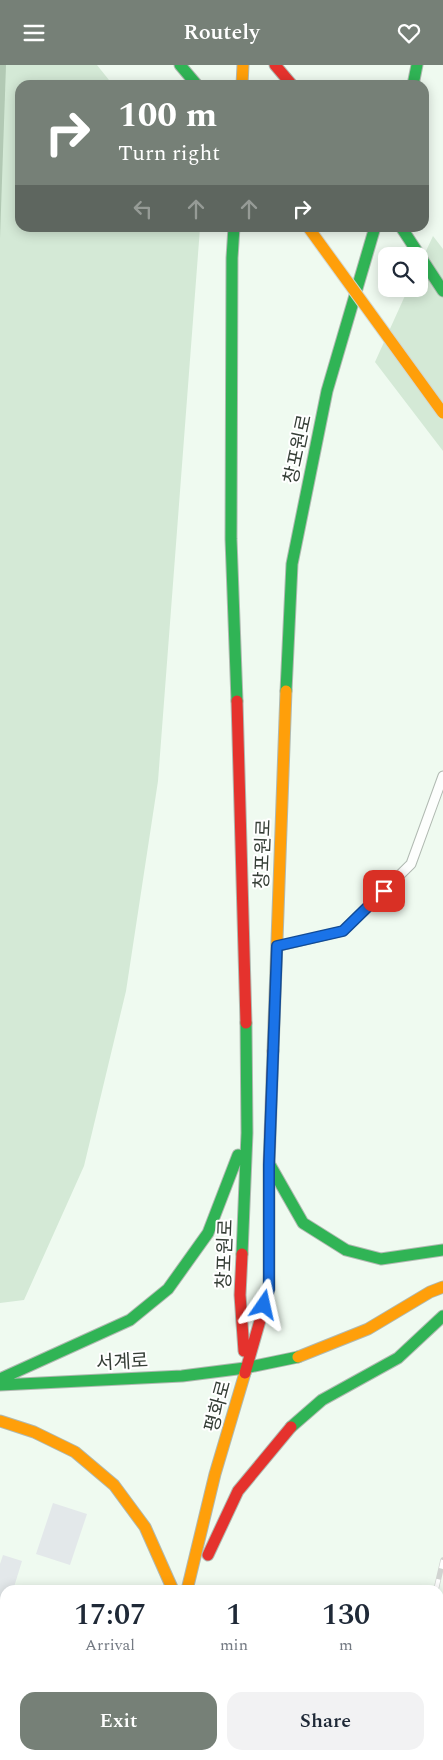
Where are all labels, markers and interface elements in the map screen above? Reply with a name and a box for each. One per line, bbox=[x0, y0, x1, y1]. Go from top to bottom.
text: Routely bbox=[183, 16, 260, 49]
icon: menu bbox=[20, 19, 48, 47]
icon: heart bbox=[395, 19, 423, 47]
text: 100 m bbox=[118, 89, 217, 142]
icon: right bbox=[35, 100, 100, 165]
text: Turn right bbox=[118, 137, 220, 170]
icon: left bbox=[129, 195, 157, 223]
icon: ahead bbox=[182, 195, 210, 223]
icon: ahead bbox=[235, 195, 263, 223]
icon: right bbox=[288, 195, 316, 223]
map controls bbox=[378, 247, 428, 297]
button: search bbox=[378, 247, 428, 297]
street label: 창포원로 bbox=[277, 412, 320, 487]
street label: 창포원로 bbox=[248, 819, 279, 889]
pin bbox=[363, 870, 405, 912]
icon: arrive bbox=[370, 877, 398, 905]
street label: 창포원로 bbox=[210, 1219, 241, 1289]
position arrow bbox=[237, 1278, 289, 1330]
street label: 서계로 bbox=[95, 1347, 149, 1378]
street label: 평화로 bbox=[198, 1377, 239, 1435]
text: 17:07 bbox=[74, 1592, 146, 1638]
text: 1 bbox=[226, 1592, 242, 1638]
text: 130 bbox=[322, 1592, 370, 1638]
text: Arrival bbox=[85, 1633, 135, 1657]
text: min bbox=[220, 1633, 248, 1657]
text: m bbox=[339, 1633, 353, 1657]
button: Exit bbox=[20, 1692, 217, 1750]
button: Share bbox=[227, 1692, 424, 1750]

